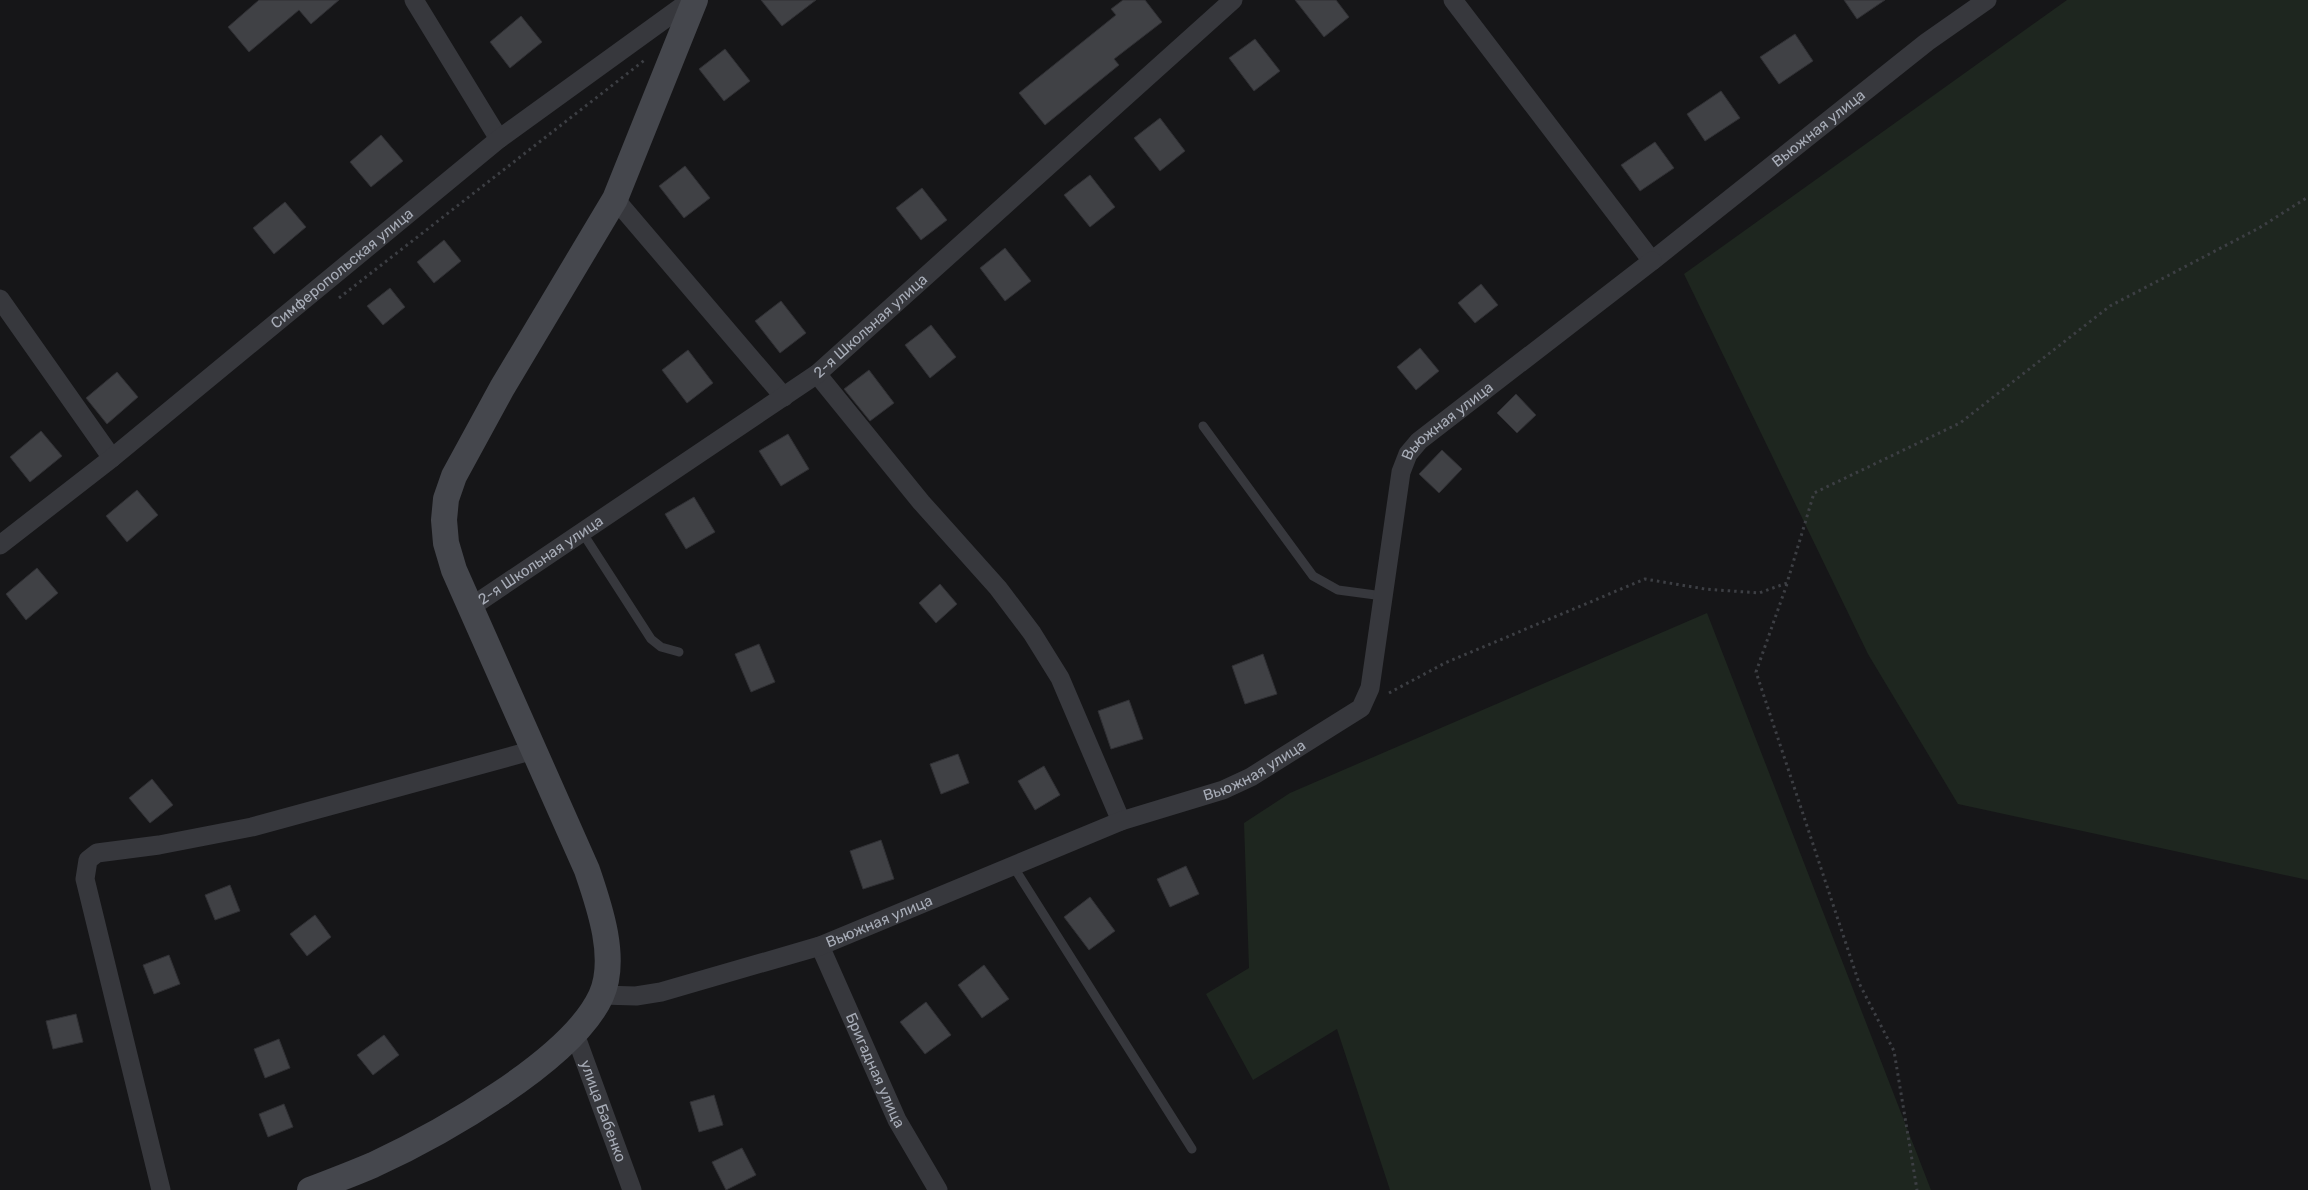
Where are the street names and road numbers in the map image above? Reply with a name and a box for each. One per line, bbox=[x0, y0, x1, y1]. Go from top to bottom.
street label: Вьюжная улица bbox=[1768, 86, 1869, 171]
street label: Симферопольская улица bbox=[267, 204, 417, 332]
street label: 2-я Школьная улица bbox=[810, 270, 931, 382]
street label: Вьюжная улица bbox=[1398, 378, 1497, 462]
street label: 2-я Школьная улица bbox=[475, 512, 607, 609]
street label: Вьюжная улица bbox=[1201, 736, 1309, 805]
street label: Вьюжная улица bbox=[823, 891, 935, 952]
street label: Бригадная улица bbox=[842, 1010, 909, 1131]
street label: улица Бабенко bbox=[576, 1058, 630, 1165]

